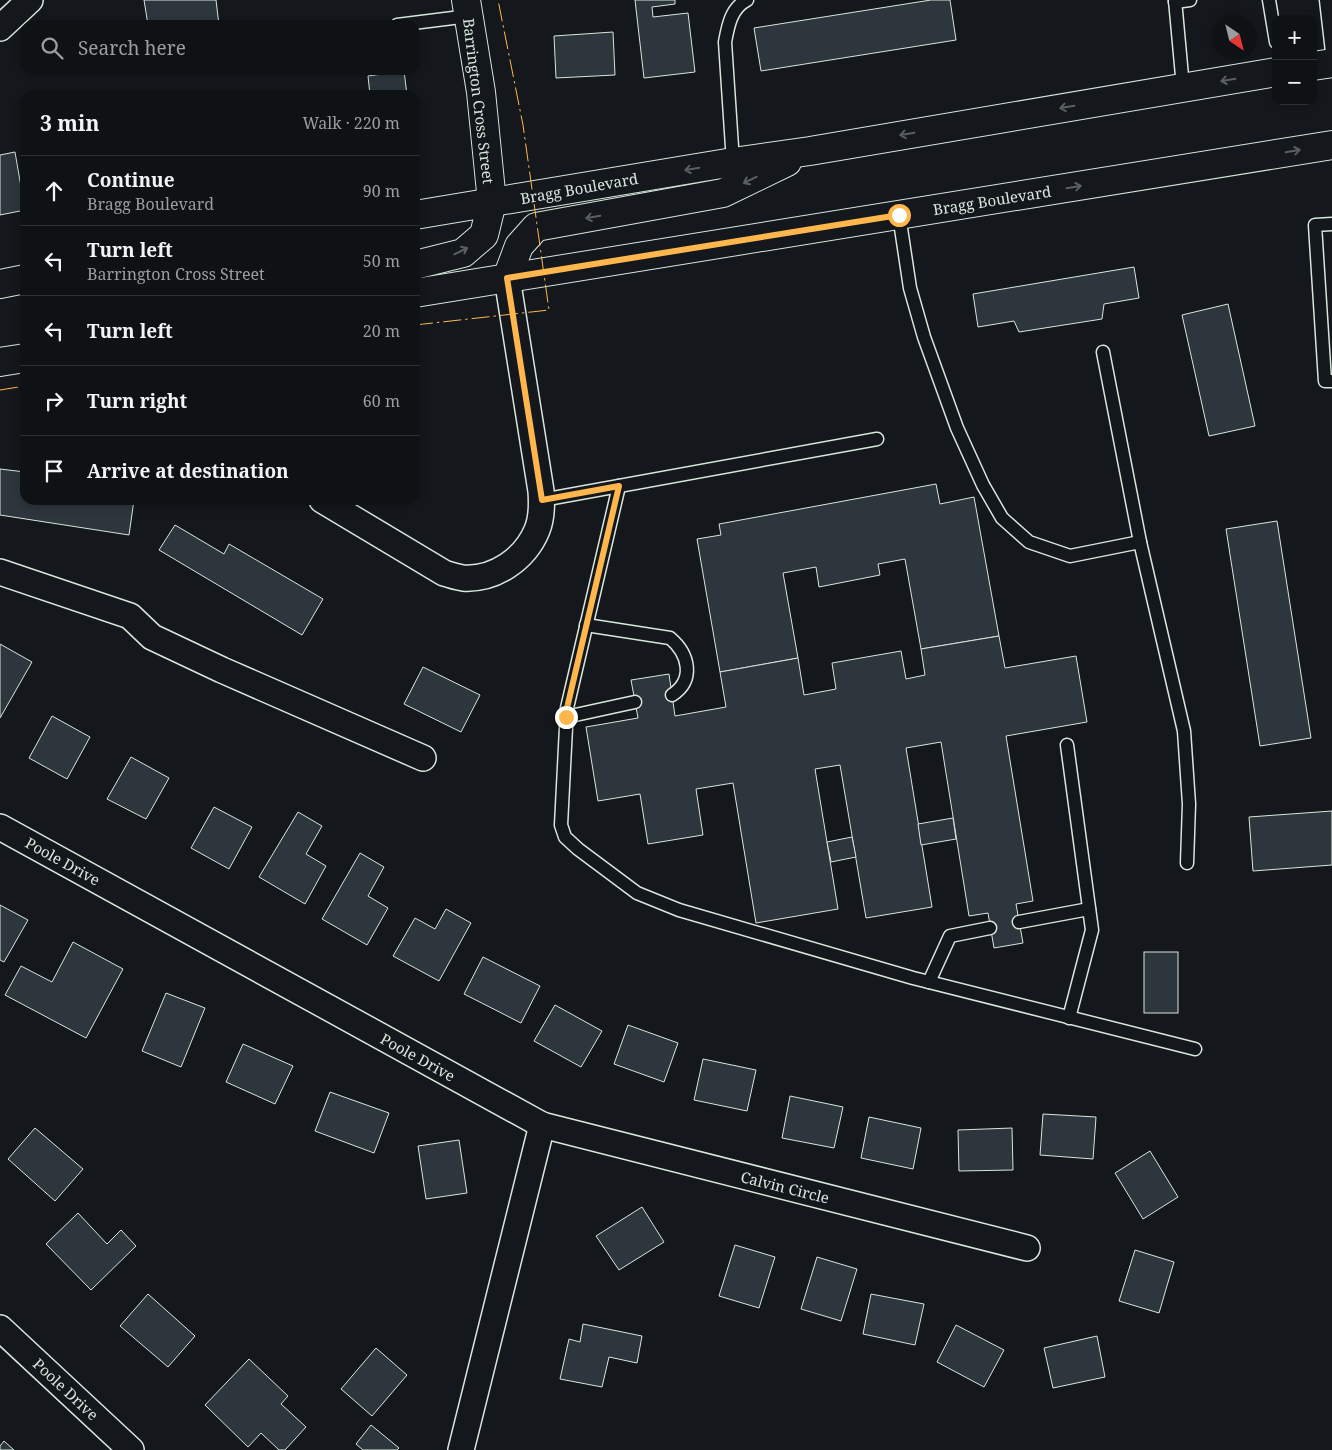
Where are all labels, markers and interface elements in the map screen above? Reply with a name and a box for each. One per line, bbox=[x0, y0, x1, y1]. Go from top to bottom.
north arrow bbox=[1212, 15, 1257, 60]
map controls bbox=[1272, 15, 1317, 105]
button: + bbox=[1272, 15, 1317, 60]
street label: Barrington Cross Street bbox=[459, 17, 499, 185]
search box bbox=[20, 20, 420, 75]
icon: search bbox=[38, 34, 66, 62]
text: Search here bbox=[78, 35, 186, 61]
button: − bbox=[1272, 60, 1317, 105]
one-way arrow bbox=[1220, 75, 1236, 85]
one-way arrow bbox=[1060, 103, 1076, 113]
text: 3 min bbox=[40, 109, 99, 137]
text: Walk · 220 m bbox=[303, 112, 400, 134]
one-way arrow bbox=[900, 130, 916, 140]
one-way arrow bbox=[1285, 146, 1301, 156]
one-way arrow bbox=[685, 164, 701, 174]
text: Continue bbox=[87, 167, 175, 193]
street label: Bragg Boulevard bbox=[519, 168, 639, 208]
one-way arrow bbox=[743, 176, 758, 185]
icon: ahead bbox=[40, 177, 68, 205]
text: 90 m bbox=[363, 180, 400, 202]
street label: Bragg Boulevard bbox=[932, 181, 1052, 219]
one-way arrow bbox=[1065, 181, 1081, 191]
text: Bragg Boulevard bbox=[87, 193, 214, 215]
route start bbox=[888, 204, 911, 227]
one-way arrow bbox=[585, 213, 601, 223]
text: Turn left bbox=[87, 237, 173, 263]
one-way arrow bbox=[454, 246, 469, 256]
icon: left bbox=[40, 247, 68, 275]
text: 50 m bbox=[363, 250, 400, 272]
text: Barrington Cross Street bbox=[87, 263, 265, 285]
icon: left bbox=[40, 317, 68, 345]
text: Turn left bbox=[87, 318, 173, 344]
text: 20 m bbox=[363, 320, 400, 342]
icon: right bbox=[40, 387, 68, 415]
text: Turn right bbox=[87, 388, 187, 414]
text: 60 m bbox=[363, 390, 400, 412]
icon: arrive bbox=[40, 457, 68, 485]
text: Arrive at destination bbox=[87, 458, 289, 484]
route end bbox=[555, 706, 578, 729]
street label: Poole Drive bbox=[22, 832, 104, 890]
street label: Poole Drive bbox=[377, 1028, 459, 1086]
street label: Calvin Circle bbox=[739, 1166, 831, 1208]
street label: Poole Drive bbox=[29, 1354, 103, 1424]

